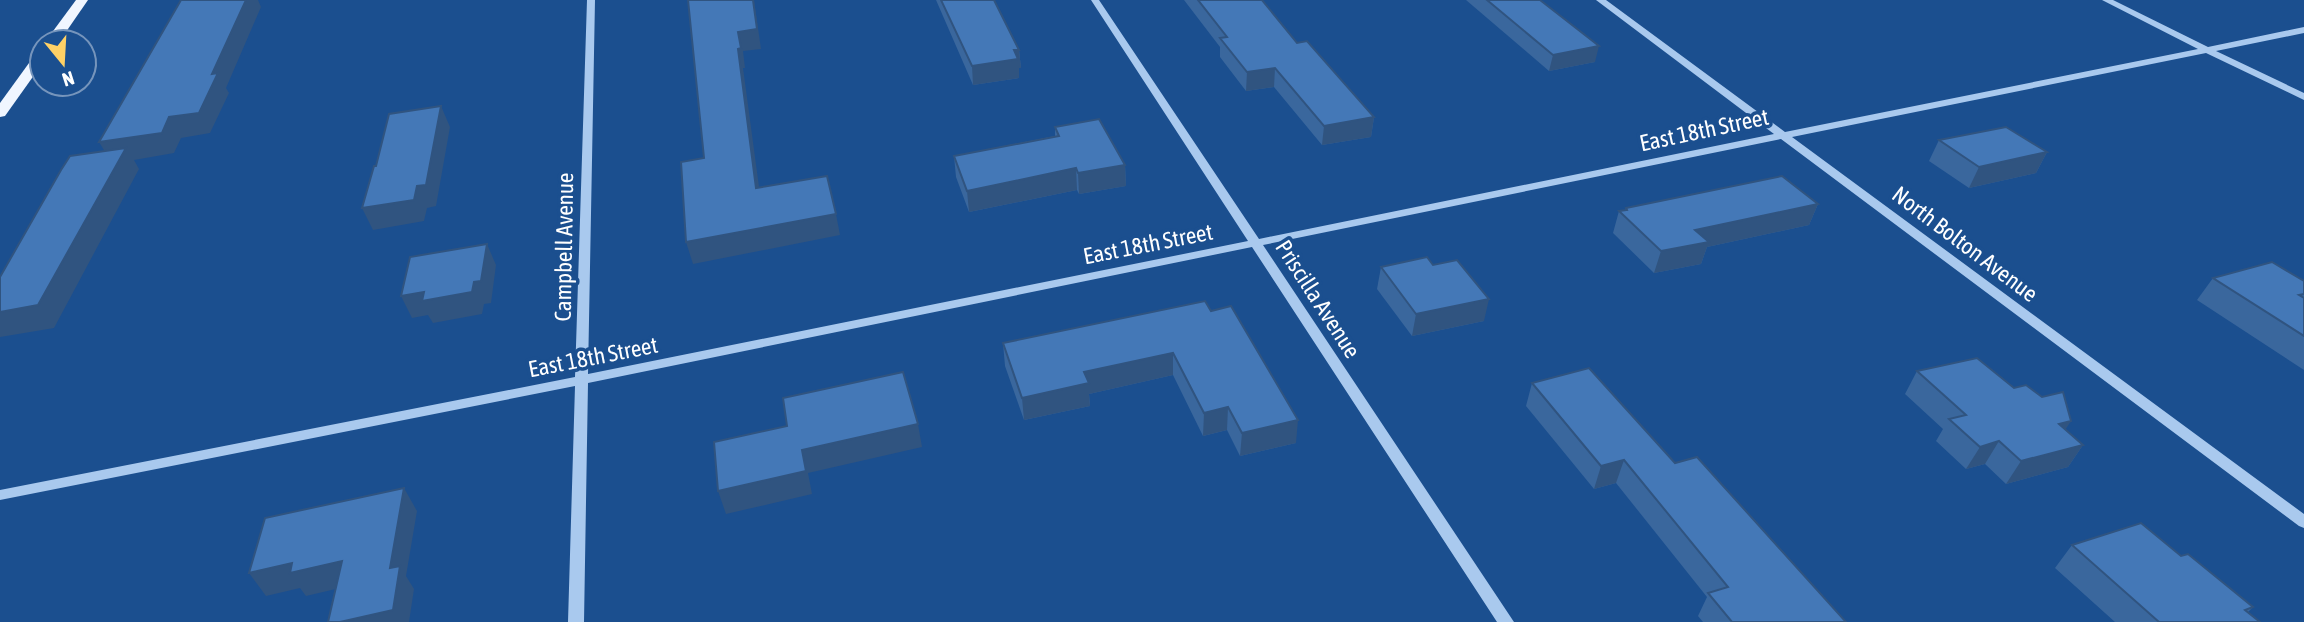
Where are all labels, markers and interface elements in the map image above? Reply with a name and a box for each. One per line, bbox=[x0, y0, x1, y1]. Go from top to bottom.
north arrow bbox=[28, 28, 98, 98]
text: N bbox=[60, 67, 77, 91]
street label: East 18th Street bbox=[1637, 104, 1771, 156]
street label: Campbell Avenue bbox=[550, 172, 578, 322]
street label: North Bolton Avenue bbox=[1887, 181, 2043, 307]
street label: East 18th Street bbox=[1081, 219, 1215, 269]
street label: Priscilla Avenue bbox=[1270, 235, 1366, 363]
street label: East 18th Street bbox=[526, 332, 660, 382]

